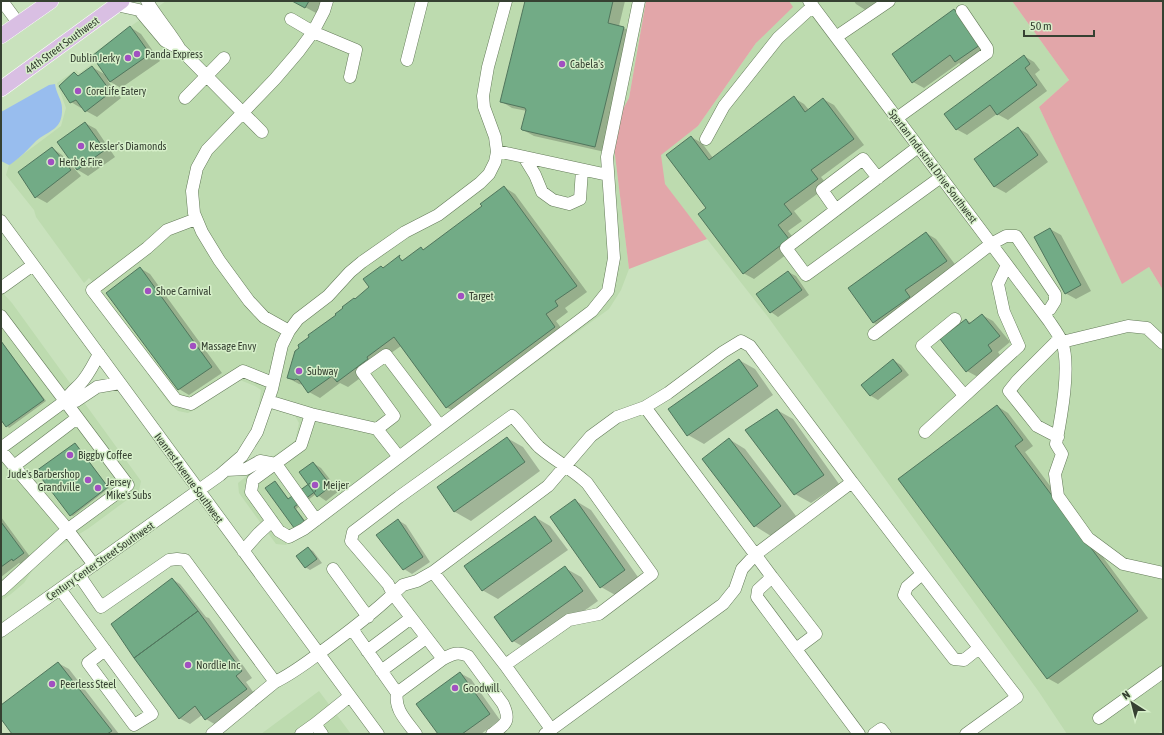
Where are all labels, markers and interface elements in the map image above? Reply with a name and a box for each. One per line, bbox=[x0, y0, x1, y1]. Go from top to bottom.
scale bar bbox=[1024, 12, 1094, 38]
street label: 44th Street Southwest bbox=[23, 14, 101, 76]
text: 50 m bbox=[1030, 19, 1052, 33]
place label: Panda Express bbox=[145, 48, 203, 60]
marker: Panda Express bbox=[132, 49, 142, 59]
place label: Dublin Jerky bbox=[70, 52, 120, 64]
marker: Dublin Jerky bbox=[123, 53, 133, 63]
place label: Cabela's bbox=[570, 58, 604, 70]
marker: Cabela's bbox=[557, 59, 567, 69]
place label: CoreLife Eatery bbox=[86, 85, 147, 97]
marker: CoreLife Eatery bbox=[73, 86, 83, 96]
street label: Spartan Industrial Drive Southwest bbox=[886, 107, 980, 225]
place label: Kessler's Diamonds bbox=[89, 140, 167, 152]
marker: Kessler's Diamonds bbox=[76, 141, 86, 151]
place label: Herb & Fire bbox=[59, 156, 103, 168]
marker: Herb & Fire bbox=[46, 157, 56, 167]
place label: Shoe Carnival bbox=[156, 285, 211, 297]
marker: Shoe Carnival bbox=[143, 286, 153, 296]
place label: Target bbox=[469, 290, 494, 302]
marker: Target bbox=[456, 291, 466, 301]
place label: Massage Envy bbox=[201, 340, 257, 352]
marker: Massage Envy bbox=[188, 341, 198, 351]
place label: Subway bbox=[307, 365, 339, 377]
marker: Subway bbox=[294, 366, 304, 376]
street label: Ivanrest Avenue Southwest bbox=[152, 431, 226, 525]
place label: Biggby Coffee bbox=[78, 449, 132, 461]
marker: Biggby Coffee bbox=[65, 450, 75, 460]
place label: Jude's Barbershop Grandville bbox=[7, 468, 80, 493]
marker: Jude's Barbershop Grandville bbox=[83, 475, 93, 485]
place label: Jersey Mike's Subs bbox=[106, 476, 152, 501]
place label: Meijer bbox=[323, 479, 349, 491]
marker: Meijer bbox=[310, 480, 320, 490]
marker: Jersey Mike's Subs bbox=[93, 483, 103, 493]
street label: Century Center Street Southwest bbox=[44, 519, 156, 603]
place label: Nordlie Inc bbox=[196, 659, 241, 671]
marker: Nordlie Inc bbox=[183, 660, 193, 670]
place label: Peerless Steel bbox=[60, 678, 116, 690]
marker: Peerless Steel bbox=[47, 679, 57, 689]
place label: Goodwill bbox=[463, 682, 499, 694]
marker: Goodwill bbox=[450, 683, 460, 693]
north arrow bbox=[1112, 683, 1152, 723]
text: N bbox=[1120, 688, 1132, 702]

